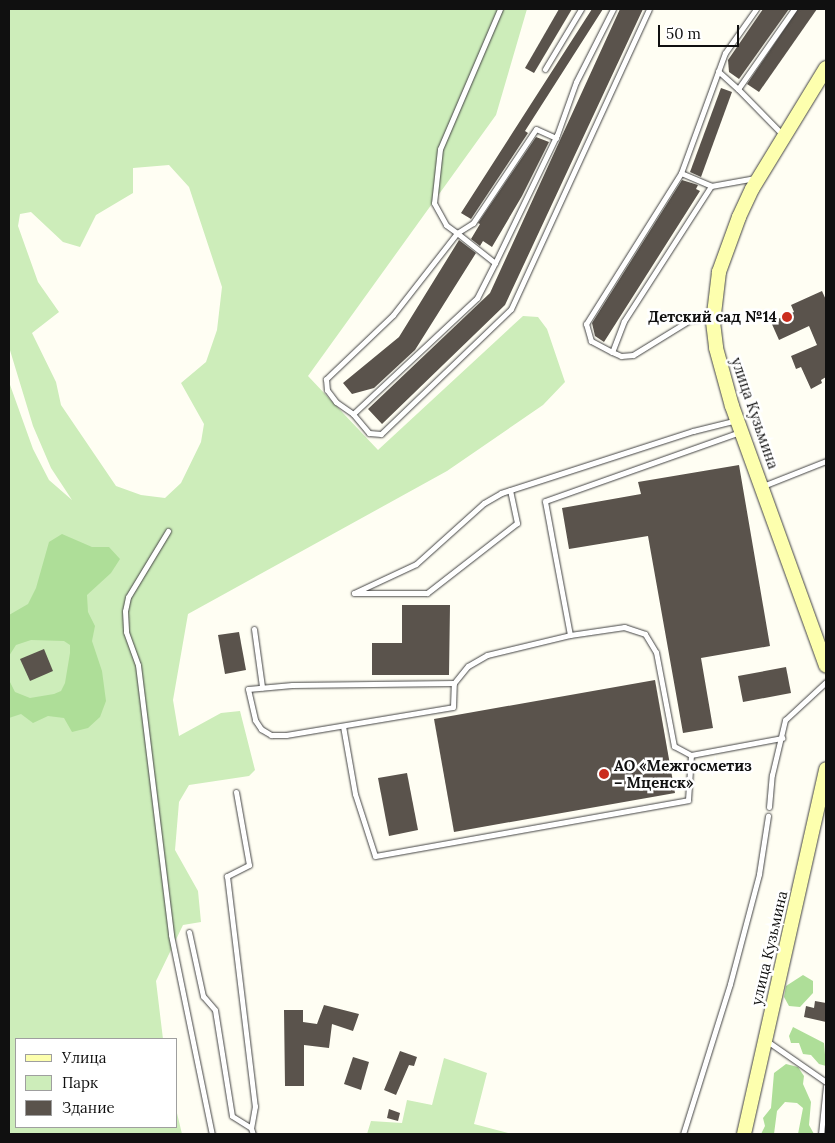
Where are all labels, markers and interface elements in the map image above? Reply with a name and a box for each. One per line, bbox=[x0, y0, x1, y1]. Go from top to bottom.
scale bar bbox=[660, 15, 741, 47]
text: 50 m bbox=[666, 24, 701, 43]
place label: Детский сад №14 bbox=[648, 308, 777, 326]
marker: Детский сад №14 bbox=[781, 311, 793, 323]
street label: улица Кузьмина bbox=[727, 355, 783, 471]
place label: АО «Межгосметиз – Мценск» bbox=[614, 756, 752, 791]
marker: АО «Межгосметиз – Мценск» bbox=[598, 768, 610, 780]
street label: улица Кузьмина bbox=[747, 889, 791, 1007]
legend bbox=[15, 1038, 178, 1128]
text: Улица bbox=[62, 1048, 106, 1067]
text: Парк bbox=[62, 1073, 98, 1092]
text: Здание bbox=[62, 1098, 115, 1117]

